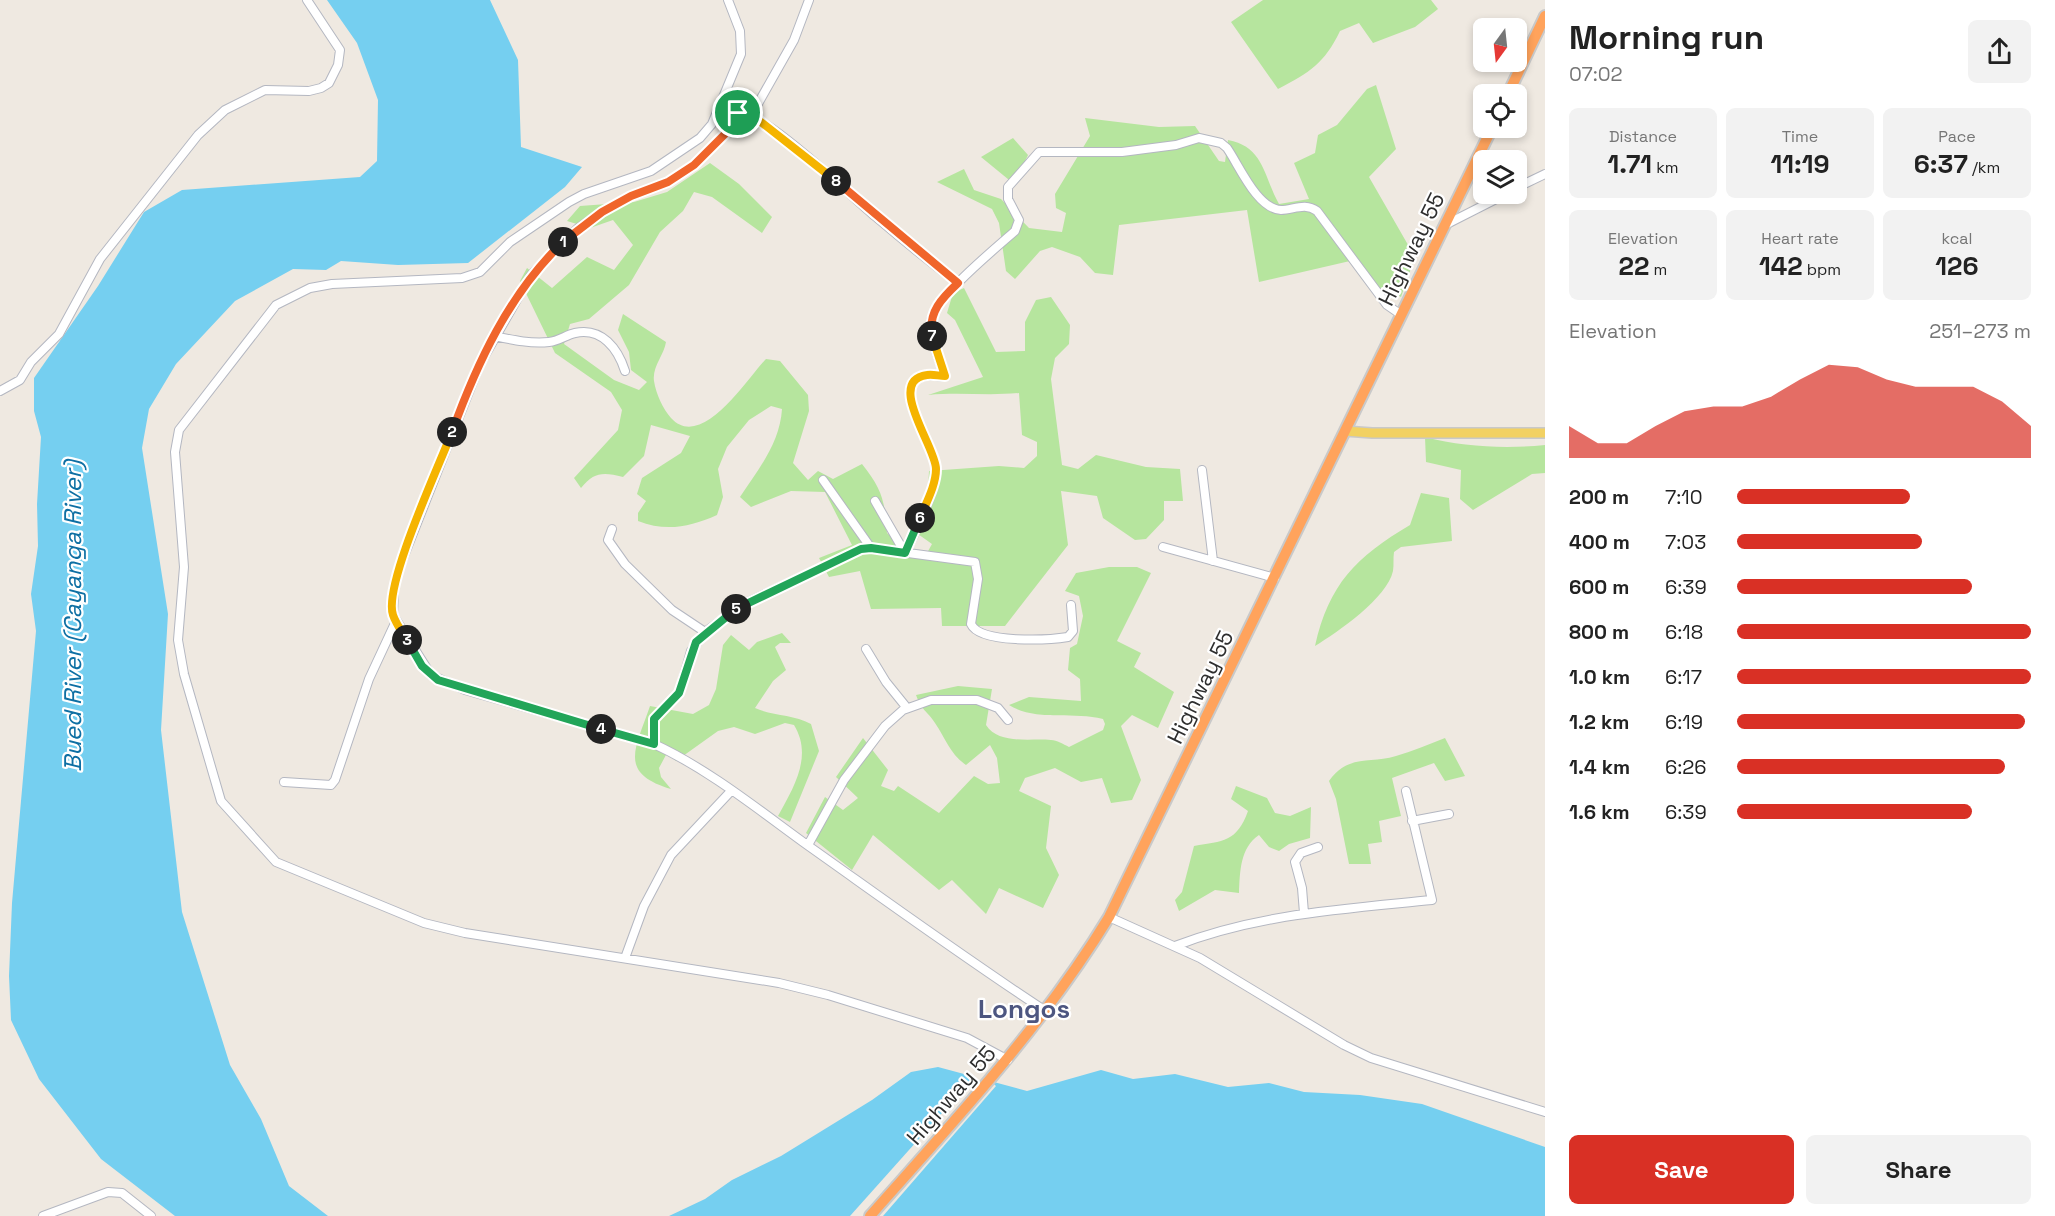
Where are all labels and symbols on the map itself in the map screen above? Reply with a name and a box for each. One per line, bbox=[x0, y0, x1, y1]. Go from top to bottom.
north arrow bbox=[1473, 18, 1527, 72]
pin bbox=[712, 87, 763, 138]
pin: 8 bbox=[821, 166, 851, 196]
street label: Highway 55 bbox=[1372, 188, 1450, 310]
pin: 1 bbox=[548, 227, 578, 257]
pin: 7 bbox=[917, 321, 947, 351]
pin: 2 bbox=[437, 417, 467, 447]
water label: Bued River (Cayanga River) bbox=[57, 458, 88, 772]
pin: 6 bbox=[905, 503, 935, 533]
pin: 5 bbox=[721, 594, 751, 624]
pin: 3 bbox=[392, 625, 422, 655]
street label: Highway 55 bbox=[1161, 626, 1239, 748]
pin: 4 bbox=[586, 714, 616, 744]
district label: Longos bbox=[978, 992, 1070, 1026]
street label: Highway 55 bbox=[900, 1040, 1002, 1150]

